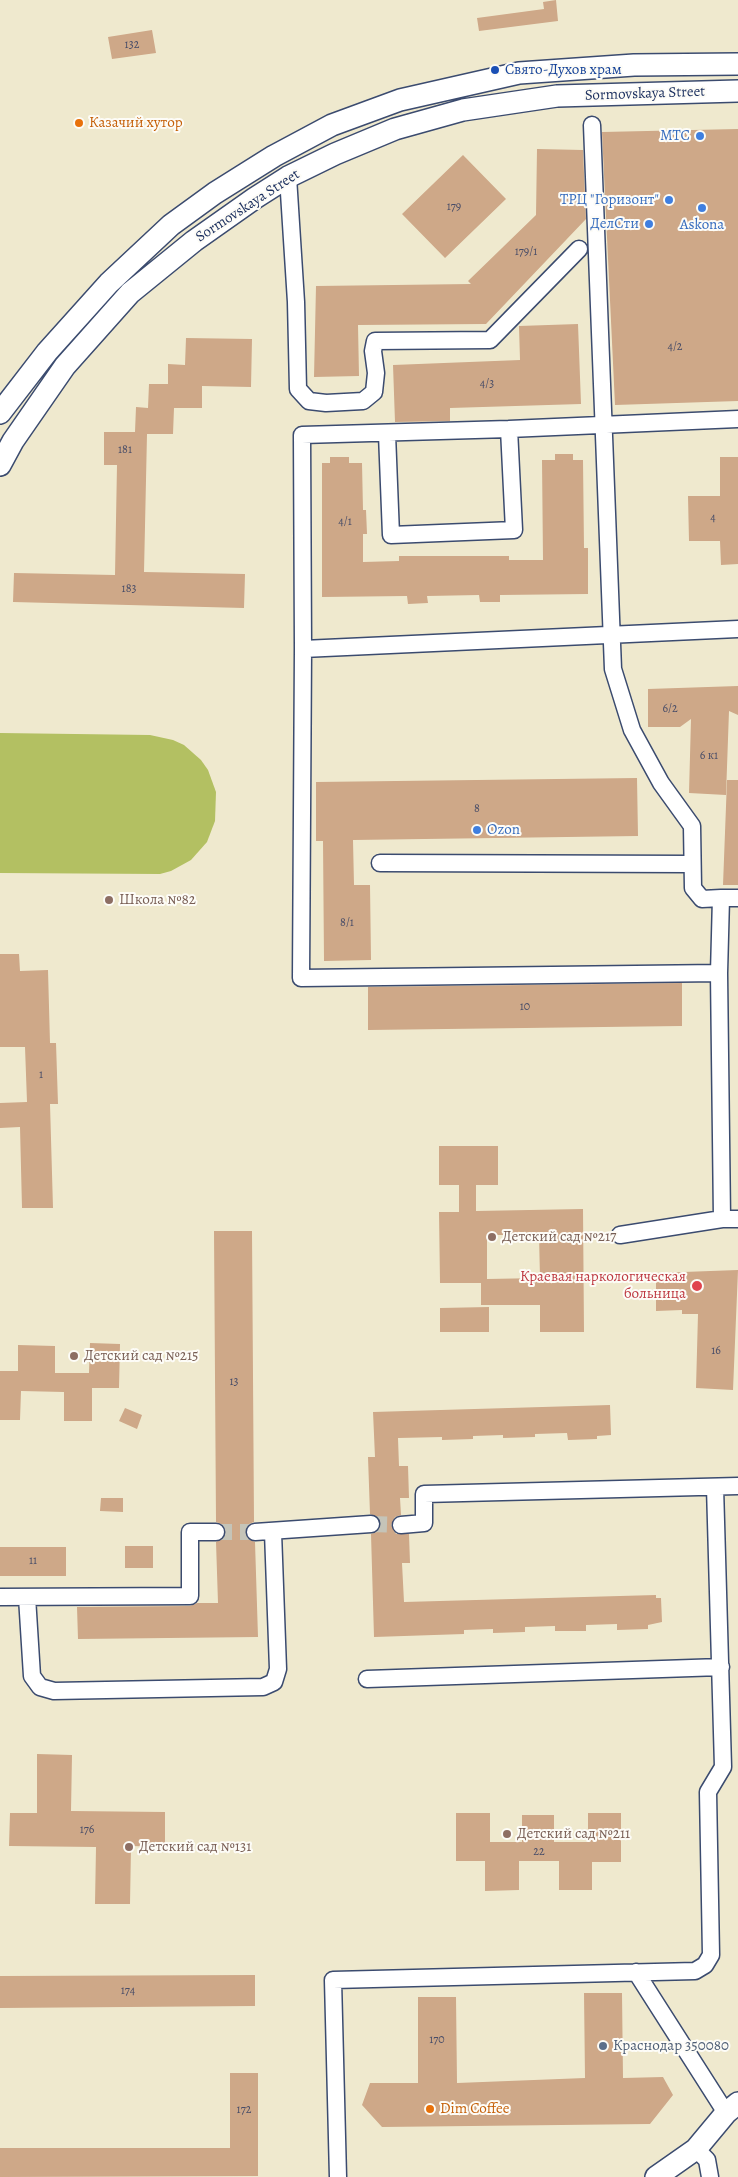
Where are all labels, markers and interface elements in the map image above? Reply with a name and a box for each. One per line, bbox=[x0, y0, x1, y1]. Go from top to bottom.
house number: 132 bbox=[125, 38, 139, 52]
place label: Свято-Духов храм bbox=[505, 61, 622, 79]
marker: Свято-Духов храм bbox=[489, 64, 501, 76]
street label: Sormovskaya Street bbox=[585, 83, 705, 105]
place label: Казачий хутор bbox=[89, 114, 183, 132]
marker: Казачий хутор bbox=[73, 117, 85, 129]
place label: МТС bbox=[660, 127, 690, 145]
marker: МТС bbox=[694, 130, 706, 142]
street label: Sormovskaya Street bbox=[193, 166, 303, 246]
place label: ТРЦ "Горизонт" bbox=[560, 191, 659, 209]
marker: ТРЦ "Горизонт" bbox=[663, 194, 675, 206]
house number: 179 bbox=[447, 200, 461, 214]
marker: Askona bbox=[696, 202, 708, 214]
place label: ДелСти bbox=[590, 215, 639, 233]
place label: Askona bbox=[680, 216, 724, 234]
marker: ДелСти bbox=[643, 218, 655, 230]
house number: 179/1 bbox=[515, 245, 537, 259]
house number: 4/2 bbox=[667, 340, 683, 354]
house number: 4/3 bbox=[480, 377, 494, 391]
house number: 181 bbox=[118, 443, 132, 457]
house number: 4 bbox=[710, 511, 716, 525]
house number: 4/1 bbox=[338, 515, 352, 529]
house number: 183 bbox=[122, 582, 136, 596]
house number: 6/2 bbox=[662, 702, 678, 716]
house number: 6 к1 bbox=[700, 749, 718, 763]
house number: 8 bbox=[474, 802, 480, 816]
place label: Ozon bbox=[487, 821, 520, 839]
marker: Ozon bbox=[471, 824, 483, 836]
place label: Школа №82 bbox=[119, 891, 196, 909]
marker: Школа №82 bbox=[103, 894, 115, 906]
house number: 8/1 bbox=[340, 916, 354, 930]
house number: 10 bbox=[520, 1000, 530, 1014]
house number: 1 bbox=[39, 1068, 43, 1082]
place label: Детский сад №217 bbox=[502, 1228, 616, 1246]
marker: Детский сад №217 bbox=[486, 1231, 498, 1243]
place label: Краевая наркологическая больница bbox=[520, 1268, 686, 1303]
marker: Краевая наркологическая больница bbox=[690, 1279, 704, 1293]
house number: 16 bbox=[711, 1344, 721, 1358]
place label: Детский сад №215 bbox=[84, 1347, 198, 1365]
marker: Детский сад №215 bbox=[68, 1350, 80, 1362]
house number: 13 bbox=[229, 1375, 239, 1389]
house number: 11 bbox=[29, 1554, 37, 1568]
house number: 176 bbox=[80, 1823, 94, 1837]
place label: Детский сад №211 bbox=[517, 1825, 630, 1843]
marker: Детский сад №211 bbox=[501, 1828, 513, 1840]
place label: Детский сад №131 bbox=[139, 1838, 251, 1856]
marker: Детский сад №131 bbox=[123, 1841, 135, 1853]
house number: 22 bbox=[533, 1845, 545, 1859]
house number: 174 bbox=[121, 1984, 135, 1998]
house number: 170 bbox=[429, 2033, 445, 2047]
place label: Краснодар 350080 bbox=[613, 2037, 729, 2055]
marker: Краснодар 350080 bbox=[597, 2040, 609, 2052]
place label: Dim Coffee bbox=[440, 2100, 509, 2118]
house number: 172 bbox=[237, 2103, 251, 2117]
marker: Dim Coffee bbox=[424, 2103, 436, 2115]

